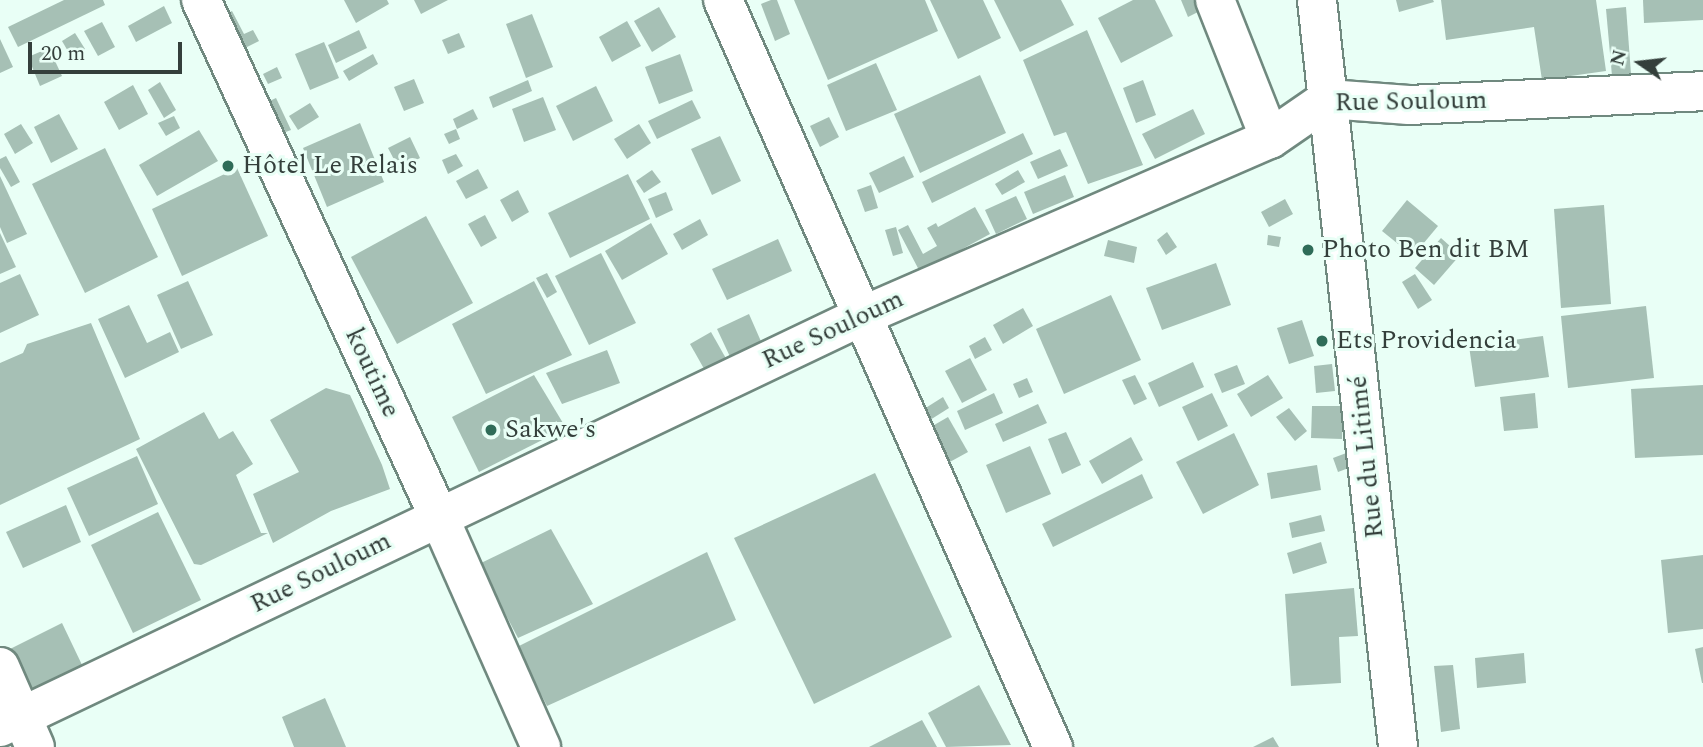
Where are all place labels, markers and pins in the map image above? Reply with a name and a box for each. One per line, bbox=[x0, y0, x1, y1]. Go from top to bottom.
place label: Hôtel Le Relais bbox=[242, 150, 418, 182]
marker: Hôtel Le Relais bbox=[220, 158, 236, 174]
place label: Photo Ben dit BM bbox=[1322, 234, 1530, 266]
marker: Photo Ben dit BM bbox=[1300, 242, 1316, 258]
place label: Ets Providencia bbox=[1336, 325, 1517, 357]
marker: Ets Providencia bbox=[1314, 333, 1330, 349]
place label: Sakwe's bbox=[505, 414, 596, 446]
marker: Sakwe's bbox=[483, 422, 499, 438]

